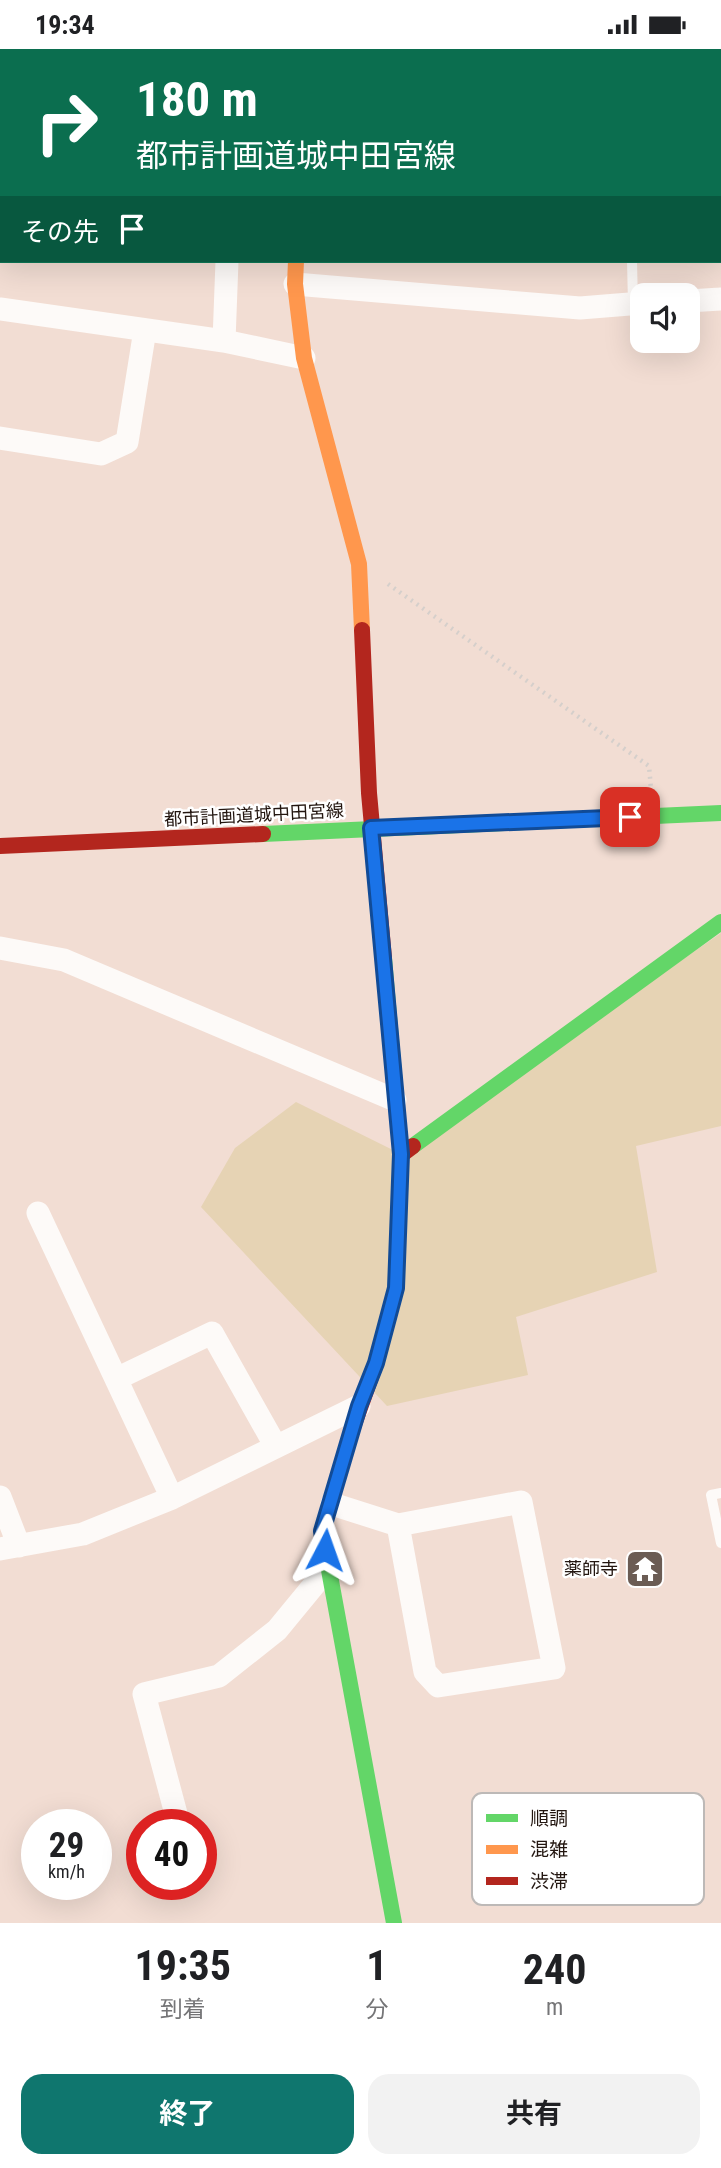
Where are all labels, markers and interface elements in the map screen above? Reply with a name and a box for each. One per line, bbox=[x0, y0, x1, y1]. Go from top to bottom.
text: 19:34 bbox=[35, 10, 95, 40]
text: 180 m bbox=[136, 71, 258, 128]
icon: right bbox=[21, 77, 112, 168]
text: 都市計画道城中田宮線 bbox=[136, 137, 456, 175]
icon: arrive bbox=[113, 210, 151, 248]
text: その先 bbox=[21, 217, 99, 247]
map controls bbox=[630, 283, 700, 353]
button: sound bbox=[630, 283, 700, 353]
pin bbox=[600, 787, 660, 847]
icon: arrive bbox=[611, 798, 649, 836]
street label: 都市計画道城中田宮線 bbox=[164, 799, 344, 830]
position arrow bbox=[288, 1513, 362, 1587]
temple icon: 薬師寺 bbox=[624, 1548, 666, 1590]
place label: 薬師寺 bbox=[564, 1558, 618, 1579]
legend bbox=[472, 1793, 704, 1905]
text: 順調 bbox=[530, 1807, 568, 1830]
speed limit sign: 40 bbox=[126, 1809, 217, 1900]
text: 29 bbox=[49, 1825, 84, 1866]
text: 混雑 bbox=[530, 1838, 568, 1861]
text: km/h bbox=[48, 1861, 85, 1882]
text: 渋滞 bbox=[530, 1870, 568, 1893]
text: 19:35 bbox=[134, 1941, 231, 1990]
text: 1 bbox=[366, 1941, 387, 1990]
text: 240 bbox=[523, 1945, 586, 1994]
text: m bbox=[546, 1994, 563, 2021]
text: 到着 bbox=[160, 1996, 206, 2023]
text: 分 bbox=[365, 1996, 388, 2023]
button: 終了 bbox=[21, 2074, 354, 2154]
button: 共有 bbox=[368, 2074, 700, 2154]

